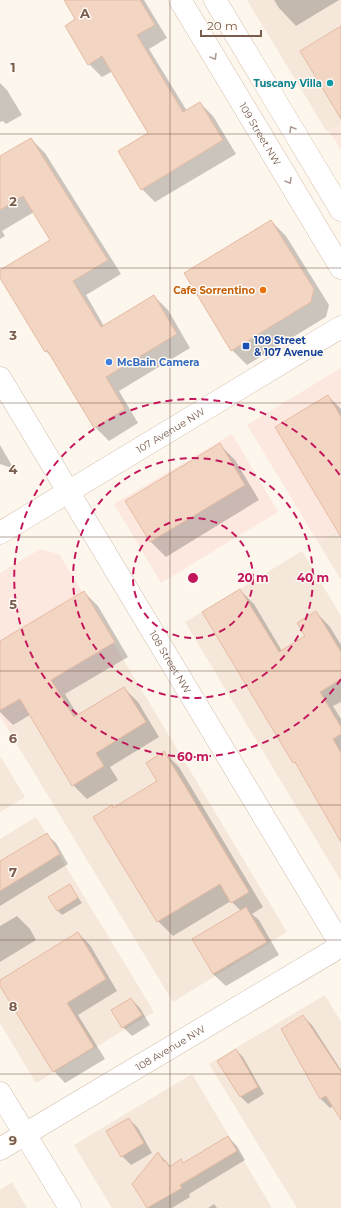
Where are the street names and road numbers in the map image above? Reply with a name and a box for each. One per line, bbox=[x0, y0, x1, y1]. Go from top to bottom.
street label: 109 Street NW bbox=[236, 100, 284, 167]
street label: 107 Avenue NW bbox=[133, 404, 207, 456]
street label: 108 Street NW bbox=[147, 628, 195, 696]
street label: 108 Avenue NW bbox=[133, 1022, 207, 1073]

